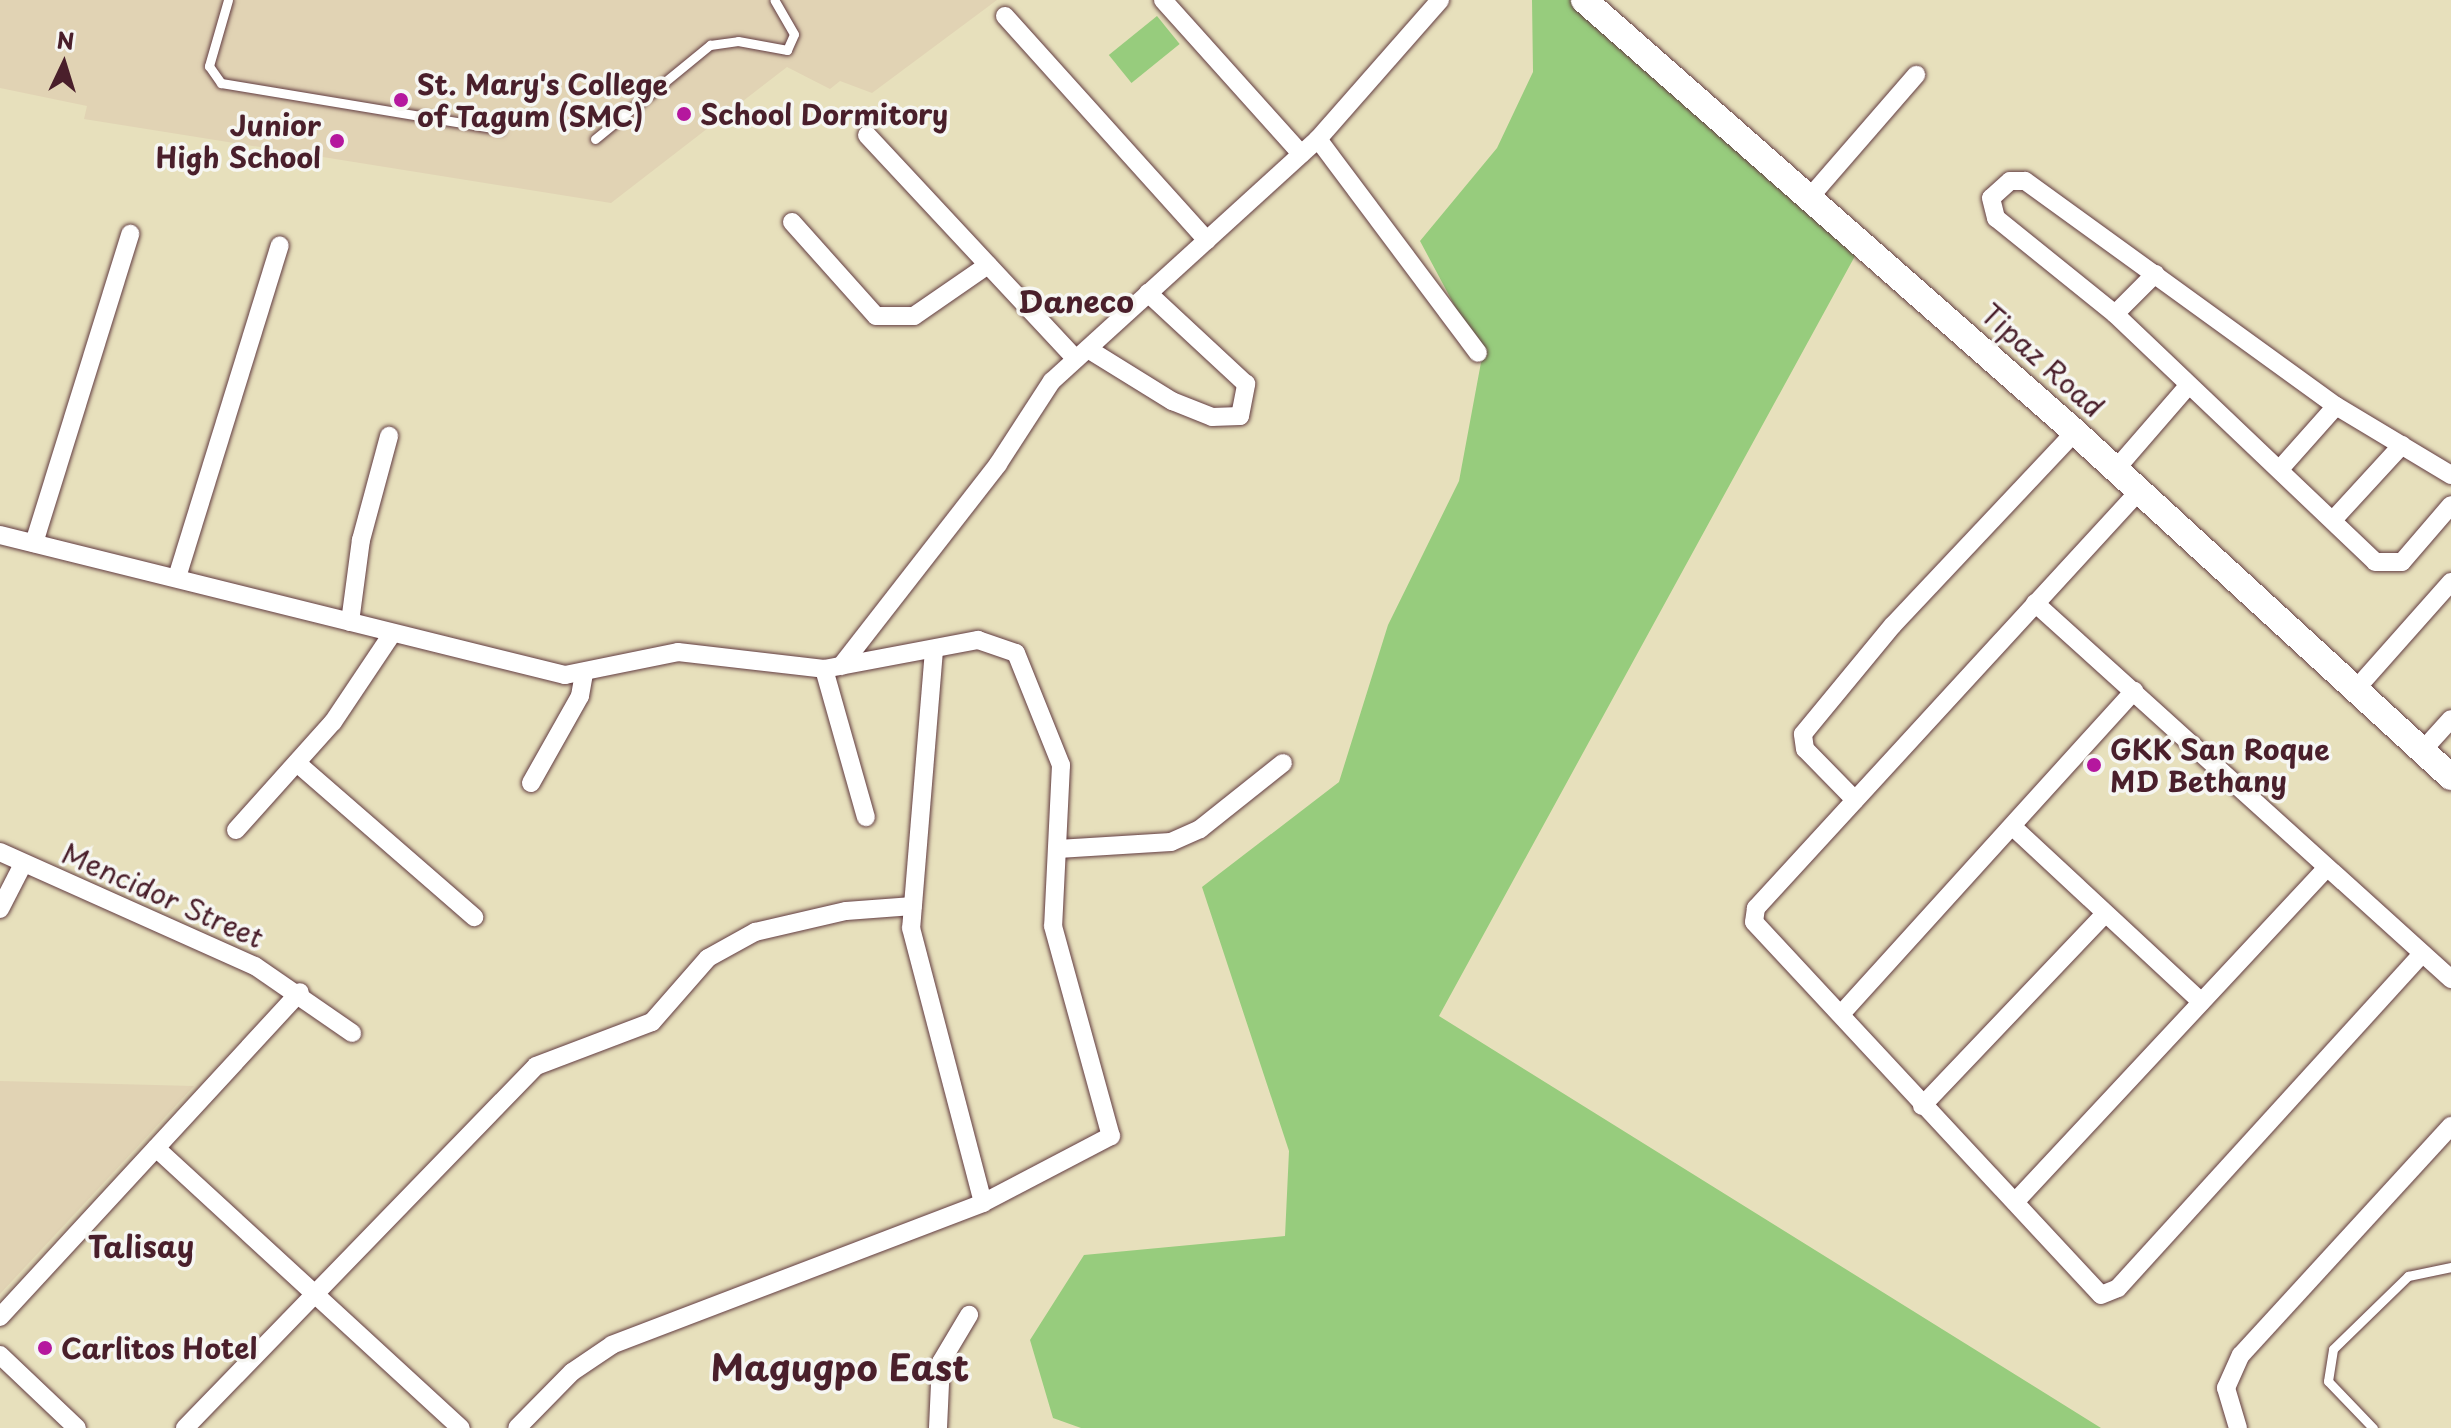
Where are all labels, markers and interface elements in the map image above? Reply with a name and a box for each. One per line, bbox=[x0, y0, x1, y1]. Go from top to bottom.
text: N bbox=[56, 22, 76, 57]
north arrow bbox=[24, 24, 104, 104]
place label: St. Mary's College of Tagum (SMC) bbox=[417, 67, 669, 133]
marker: St. Mary's College of Tagum (SMC) bbox=[392, 91, 410, 109]
place label: School Dormitory bbox=[700, 97, 949, 131]
marker: School Dormitory bbox=[675, 105, 693, 123]
place label: Junior High School bbox=[154, 108, 321, 174]
marker: Junior High School bbox=[328, 132, 346, 150]
district label: Daneco bbox=[1018, 283, 1134, 319]
street label: Tipaz Road bbox=[1976, 297, 2110, 423]
place label: GKK San Roque MD Bethany bbox=[2110, 732, 2332, 798]
marker: GKK San Roque MD Bethany bbox=[2085, 756, 2103, 774]
street label: Mencidor Street bbox=[57, 835, 269, 955]
district label: Talisay bbox=[88, 1228, 194, 1264]
place label: Carlitos Hotel bbox=[61, 1331, 259, 1365]
marker: Carlitos Hotel bbox=[36, 1339, 54, 1357]
district label: Magugpo East bbox=[710, 1345, 970, 1389]

